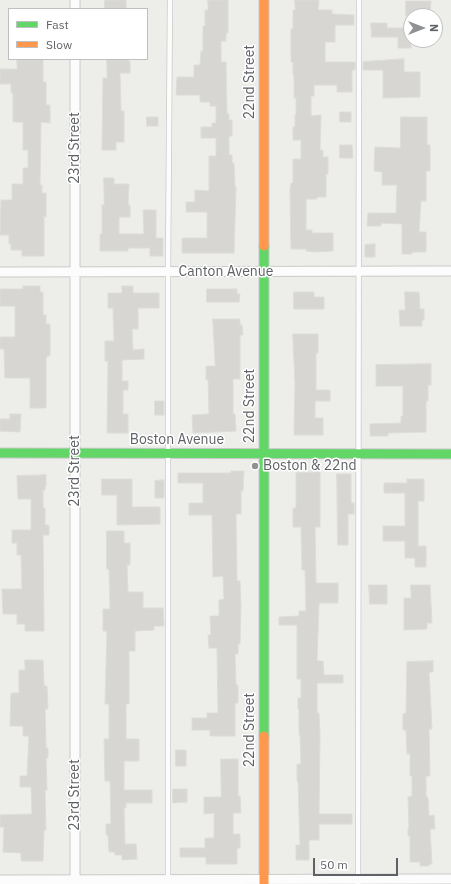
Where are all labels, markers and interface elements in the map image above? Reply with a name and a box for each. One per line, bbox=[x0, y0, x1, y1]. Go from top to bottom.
legend bbox=[8, 8, 148, 60]
north arrow bbox=[403, 8, 443, 48]
text: Fast bbox=[46, 17, 69, 32]
text: N bbox=[427, 24, 441, 32]
text: Slow bbox=[46, 37, 72, 52]
street label: 22nd Street bbox=[242, 45, 258, 119]
street label: 23rd Street bbox=[67, 112, 83, 184]
street label: Canton Avenue bbox=[179, 264, 273, 280]
street label: 22nd Street bbox=[242, 369, 258, 443]
street label: Boston Avenue bbox=[130, 432, 224, 448]
street label: 23rd Street bbox=[67, 435, 83, 507]
place label: Boston & 22nd bbox=[263, 458, 357, 474]
marker: Boston & 22nd bbox=[250, 461, 260, 471]
street label: 22nd Street bbox=[242, 693, 258, 767]
street label: 23rd Street bbox=[67, 759, 83, 831]
scale bar bbox=[315, 850, 400, 876]
text: 50 m bbox=[320, 857, 348, 872]

